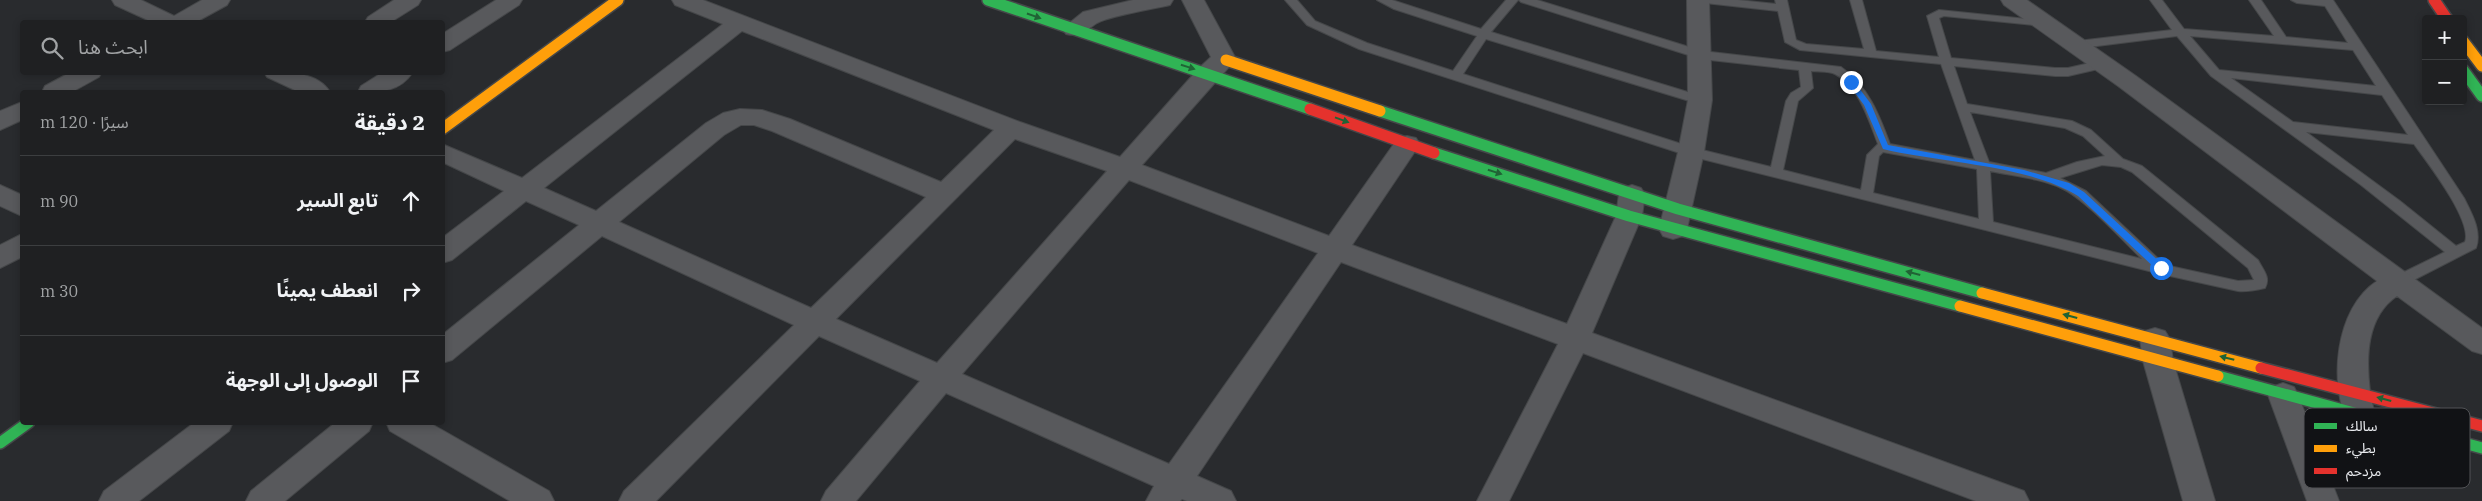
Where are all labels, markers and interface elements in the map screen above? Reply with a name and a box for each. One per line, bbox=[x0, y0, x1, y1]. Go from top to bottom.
one-way arrow bbox=[1027, 12, 1042, 20]
map controls bbox=[2422, 15, 2467, 105]
button: + bbox=[2422, 15, 2467, 60]
search box bbox=[20, 20, 445, 75]
icon: search bbox=[38, 34, 66, 62]
text: ابحث هنا bbox=[78, 35, 148, 59]
button: − bbox=[2422, 60, 2467, 105]
one-way arrow bbox=[1181, 63, 1196, 71]
route end bbox=[1840, 71, 1863, 94]
text: 2 دقيقة bbox=[355, 108, 425, 136]
text: سيرًا · 120 m bbox=[40, 112, 129, 132]
one-way arrow bbox=[1334, 117, 1349, 124]
one-way arrow bbox=[1488, 169, 1503, 177]
icon: ahead bbox=[397, 187, 425, 215]
text: تابع السير bbox=[297, 188, 378, 212]
text: 90 m bbox=[40, 191, 78, 211]
route start bbox=[2150, 257, 2173, 280]
one-way arrow bbox=[1906, 269, 1921, 277]
icon: right bbox=[397, 277, 425, 305]
text: انعطف يمينًا bbox=[276, 278, 378, 302]
text: 30 m bbox=[40, 281, 78, 301]
one-way arrow bbox=[2063, 312, 2078, 320]
one-way arrow bbox=[2220, 354, 2235, 362]
icon: arrive bbox=[397, 367, 425, 395]
text: الوصول إلى الوجهة bbox=[226, 368, 378, 392]
one-way arrow bbox=[2377, 395, 2392, 403]
legend bbox=[2304, 408, 2470, 488]
text: سالك bbox=[2346, 417, 2378, 435]
text: بطيء bbox=[2346, 439, 2376, 459]
text: مزدحم bbox=[2346, 462, 2381, 482]

